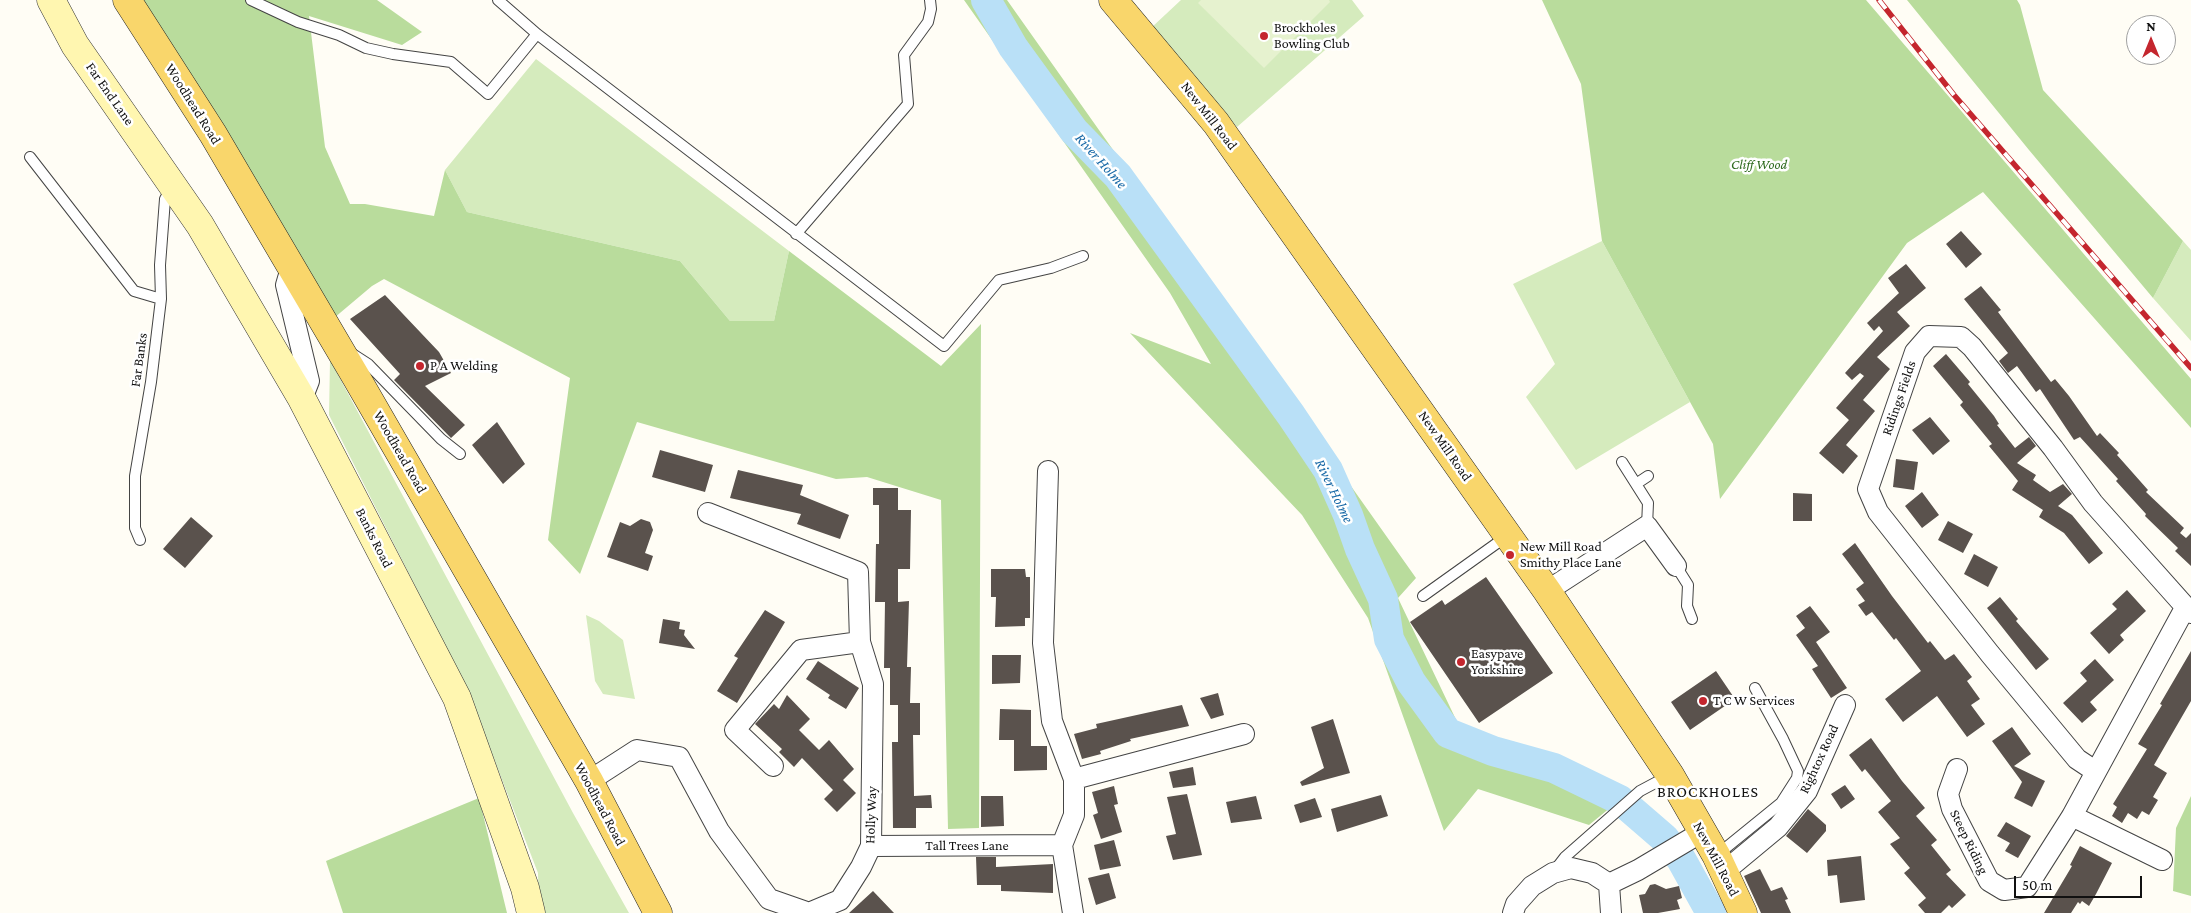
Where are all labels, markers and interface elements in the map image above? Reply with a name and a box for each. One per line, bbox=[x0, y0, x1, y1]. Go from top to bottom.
north arrow bbox=[2126, 15, 2176, 65]
text: N bbox=[2146, 18, 2156, 34]
place label: Brockholes Bowling Club bbox=[1274, 20, 1350, 52]
marker: Brockholes Bowling Club bbox=[1258, 30, 1270, 42]
street label: Far End Lane bbox=[82, 59, 138, 129]
street label: Woodhead Road bbox=[161, 61, 225, 147]
street label: New Mill Road bbox=[1177, 79, 1241, 153]
water label: River Holme bbox=[1071, 129, 1131, 193]
park label: Cliff Wood bbox=[1731, 157, 1787, 173]
street label: Far Banks bbox=[127, 332, 151, 388]
place label: P A Welding bbox=[430, 358, 498, 374]
street label: Ridings Fields bbox=[1878, 358, 1920, 438]
marker: P A Welding bbox=[414, 360, 426, 372]
street label: Woodhead Road bbox=[370, 408, 430, 496]
street label: New Mill Road bbox=[1415, 408, 1475, 484]
water label: River Holme bbox=[1311, 456, 1357, 526]
street label: Banks Road bbox=[352, 505, 396, 571]
place label: New Mill Road Smithy Place Lane bbox=[1520, 539, 1622, 572]
marker: New Mill Road Smithy Place Lane bbox=[1504, 549, 1516, 561]
place label: Easypave Yorkshire bbox=[1471, 646, 1523, 679]
marker: Easypave Yorkshire bbox=[1455, 656, 1467, 668]
place label: T C W Services bbox=[1713, 693, 1795, 709]
marker: T C W Services bbox=[1697, 695, 1709, 707]
street label: Rightox Road bbox=[1796, 722, 1842, 796]
street label: Woodhead Road bbox=[571, 759, 629, 849]
district label: BROCKHOLES bbox=[1656, 782, 1760, 802]
street label: Holly Way bbox=[862, 786, 880, 844]
street label: Steep Riding bbox=[1946, 807, 1992, 877]
street label: New Mill Road bbox=[1689, 819, 1743, 899]
street label: Tall Trees Lane bbox=[925, 838, 1009, 854]
scale bar bbox=[2016, 866, 2144, 898]
text: 50 m bbox=[2022, 877, 2052, 893]

